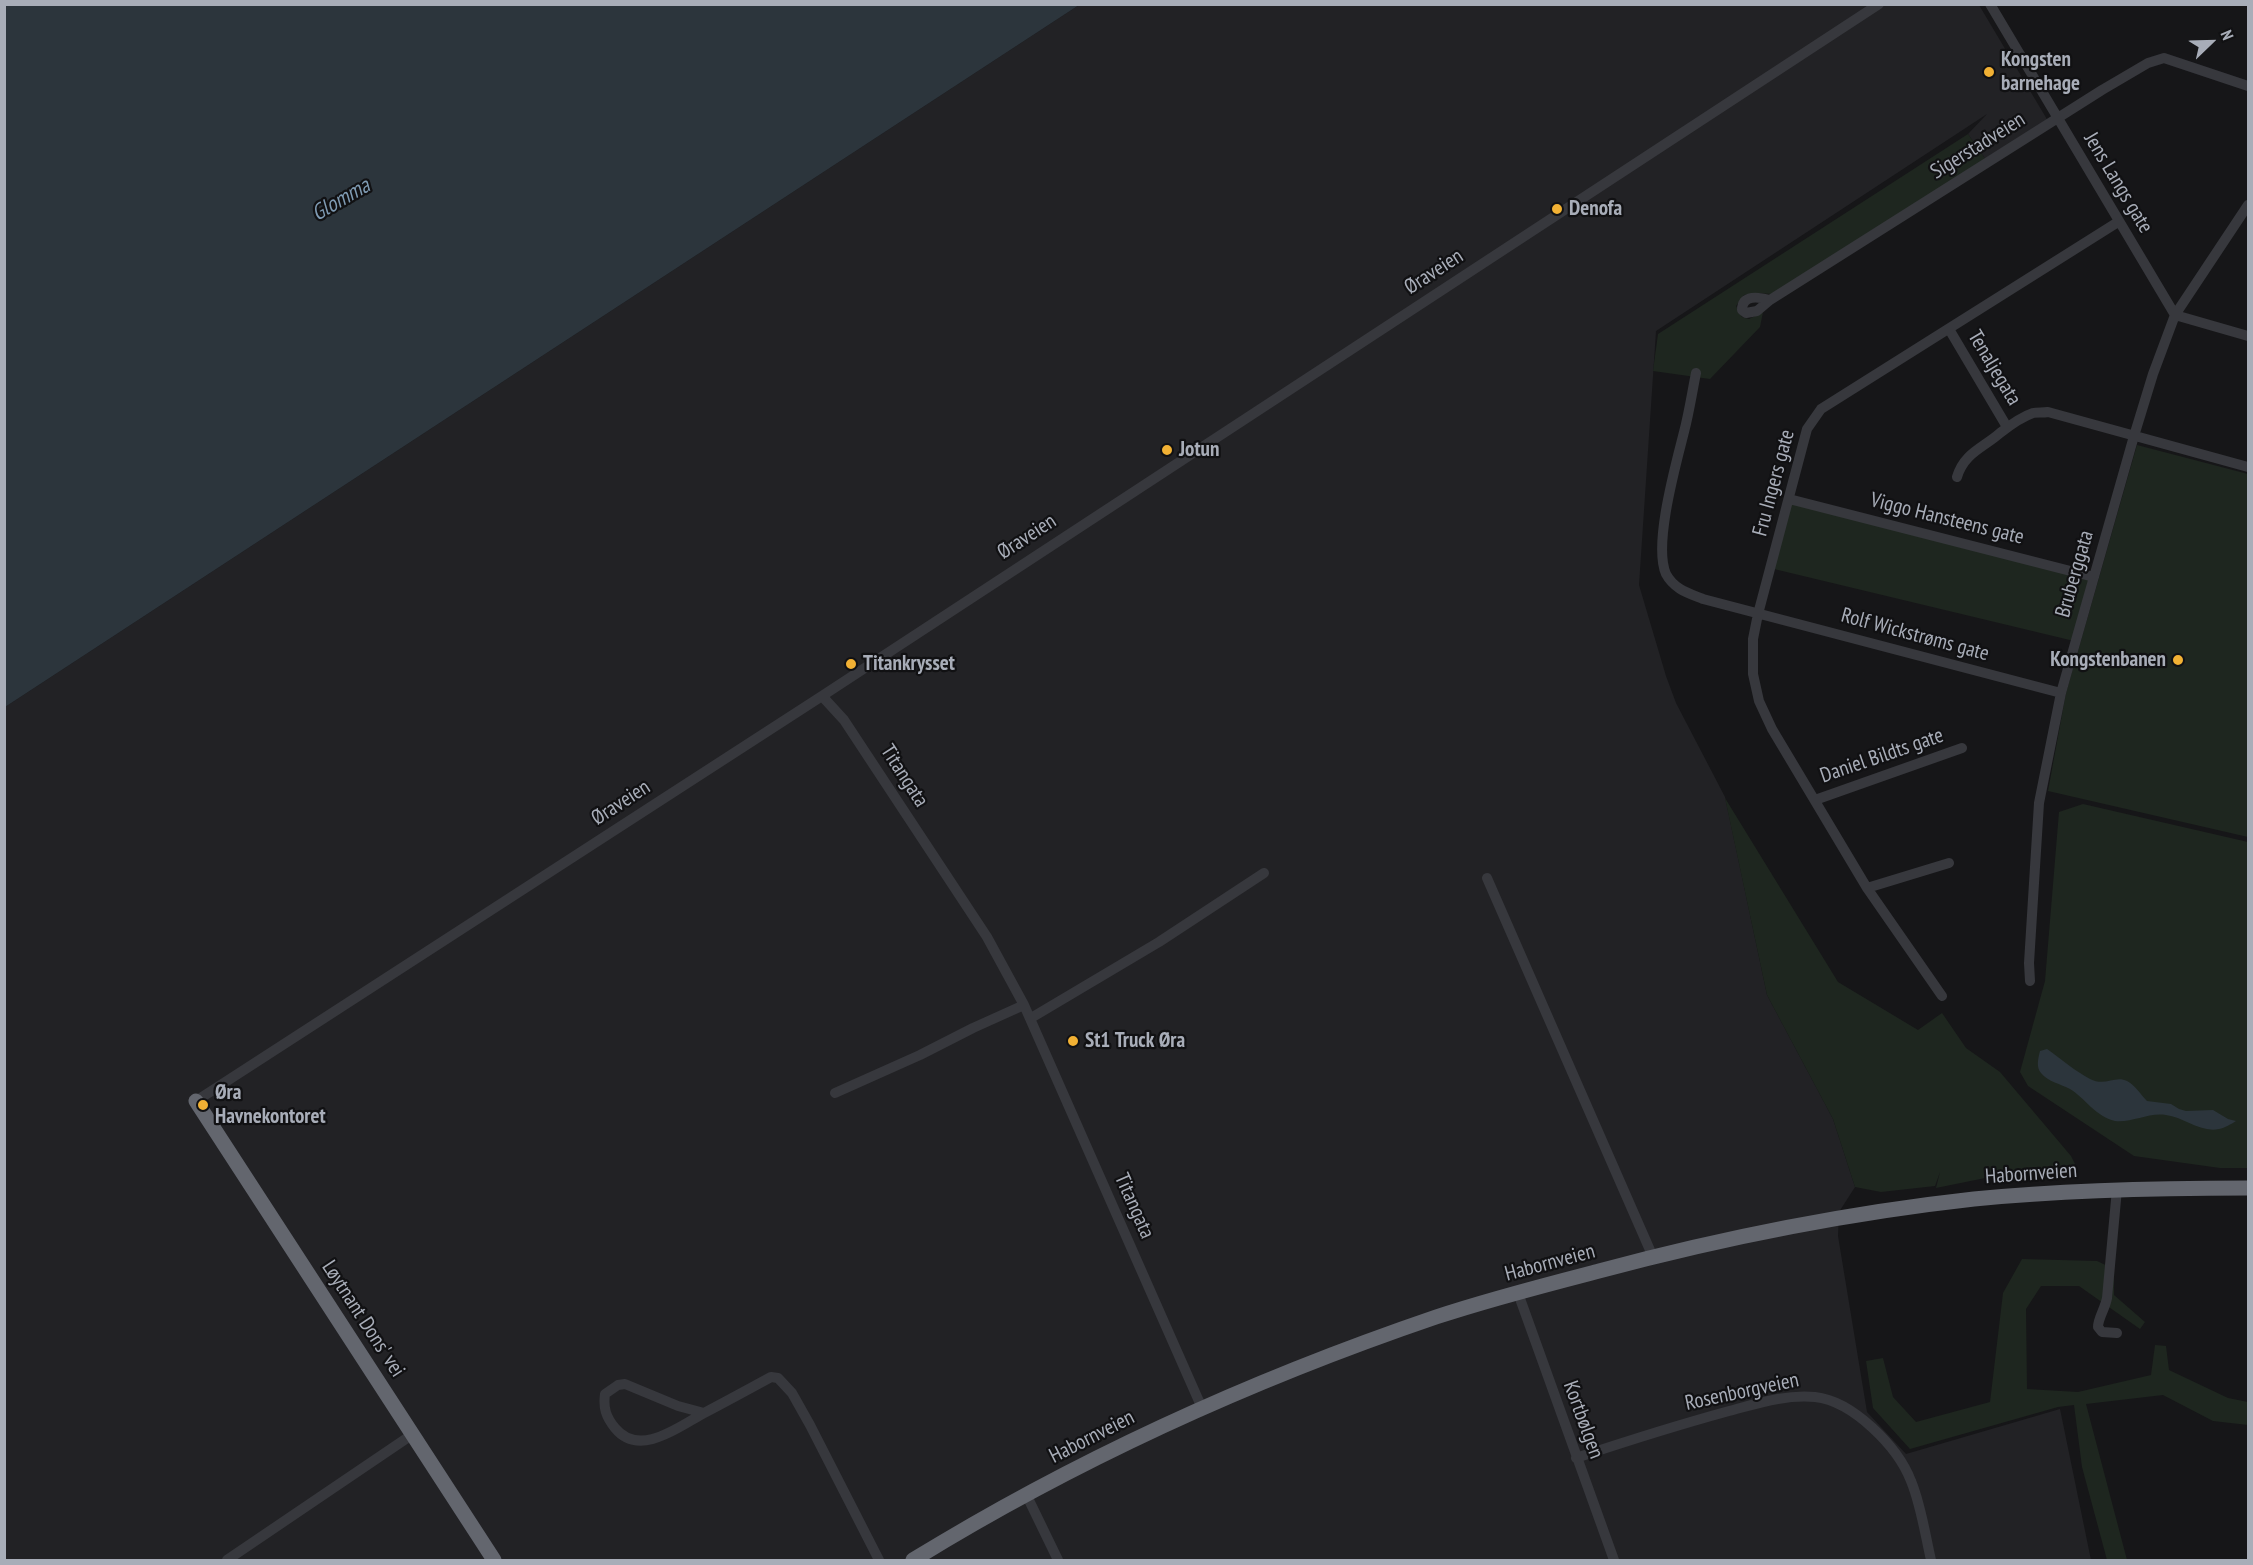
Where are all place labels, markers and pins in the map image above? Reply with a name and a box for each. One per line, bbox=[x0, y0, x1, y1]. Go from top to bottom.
place label: Kongsten barnehage bbox=[2001, 47, 2080, 97]
marker: Kongsten barnehage bbox=[1982, 65, 1996, 79]
place label: Denofa bbox=[1569, 196, 1622, 222]
marker: Denofa bbox=[1550, 202, 1564, 216]
place label: Jotun bbox=[1179, 437, 1219, 463]
marker: Jotun bbox=[1160, 443, 1174, 457]
place label: Kongstenbanen bbox=[2050, 647, 2166, 673]
place label: Titankrysset bbox=[863, 651, 955, 677]
marker: Kongstenbanen bbox=[2171, 653, 2185, 667]
marker: Titankrysset bbox=[844, 657, 858, 671]
place label: St1 Truck Øra bbox=[1085, 1028, 1185, 1054]
marker: St1 Truck Øra bbox=[1066, 1034, 1080, 1048]
place label: Øra Havnekontoret bbox=[215, 1080, 326, 1130]
marker: Øra Havnekontoret bbox=[196, 1098, 210, 1112]

